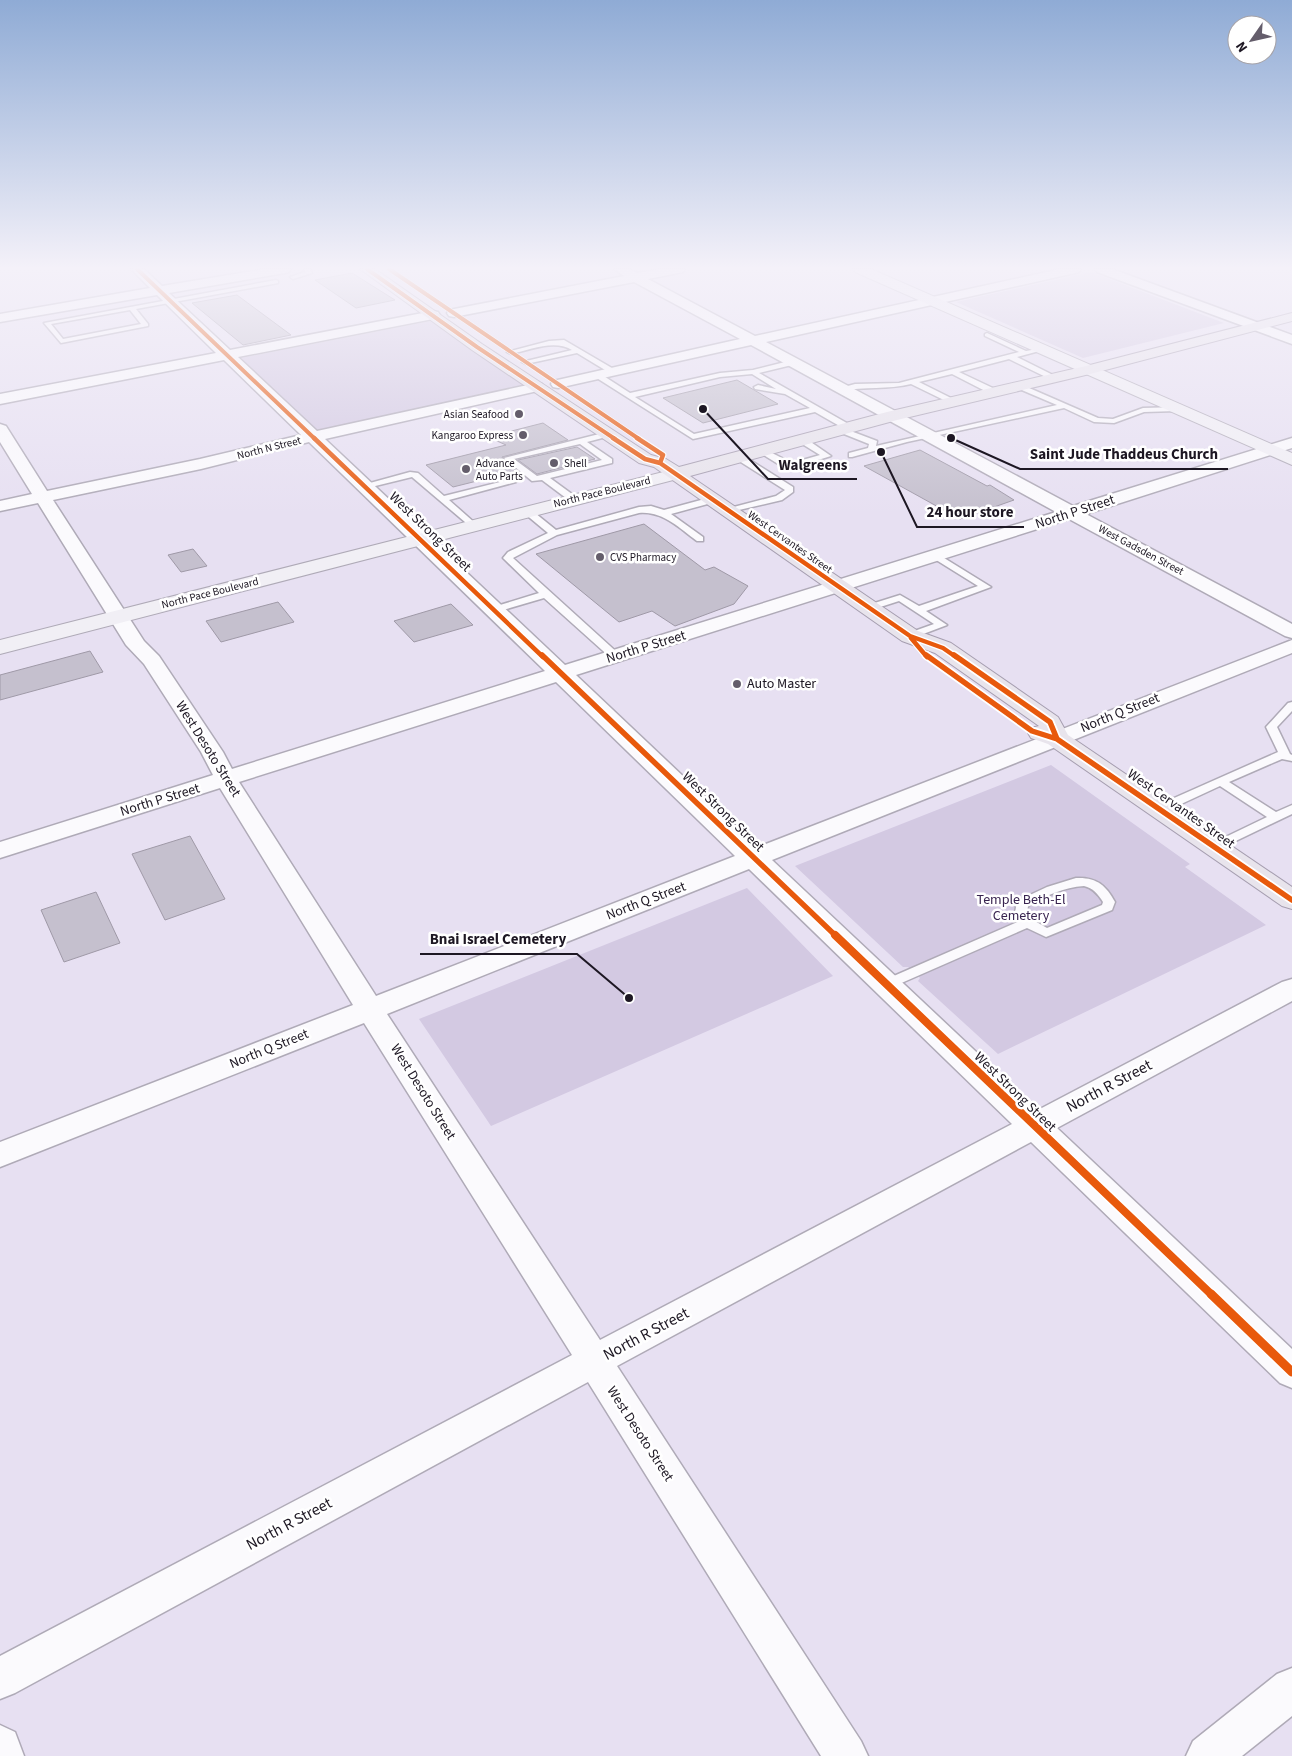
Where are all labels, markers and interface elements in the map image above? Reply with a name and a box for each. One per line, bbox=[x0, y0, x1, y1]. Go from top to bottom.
north arrow bbox=[1227, 15, 1277, 65]
text: N bbox=[1231, 37, 1253, 56]
place label: Asian Seafood bbox=[444, 407, 509, 422]
marker: Asian Seafood bbox=[513, 408, 525, 420]
place label: Kangaroo Express bbox=[431, 428, 513, 443]
marker: Kangaroo Express bbox=[517, 429, 529, 441]
street label: North N Street bbox=[235, 433, 303, 463]
callout: Saint Jude Thaddeus Church bbox=[1020, 439, 1228, 469]
text: Saint Jude Thaddeus Church bbox=[1030, 444, 1218, 465]
callout: Walgreens bbox=[768, 449, 857, 479]
text: Walgreens bbox=[779, 455, 848, 476]
place label: Advance Auto Parts bbox=[476, 456, 523, 484]
place label: Shell bbox=[564, 456, 587, 471]
marker: Shell bbox=[548, 457, 560, 469]
marker: Advance Auto Parts bbox=[460, 463, 472, 475]
street label: North Pace Boulevard bbox=[552, 473, 652, 511]
street label: West Strong Street bbox=[384, 487, 476, 577]
street label: North P Street bbox=[1033, 490, 1118, 534]
callout: 24 hour store bbox=[917, 497, 1024, 527]
text: 24 hour store bbox=[927, 502, 1014, 523]
street label: West Cervantes Street bbox=[745, 507, 836, 577]
street label: West Gadsden Street bbox=[1096, 521, 1187, 579]
place label: CVS Pharmacy bbox=[610, 550, 676, 565]
marker: CVS Pharmacy bbox=[594, 551, 606, 563]
street label: North Pace Boulevard bbox=[160, 574, 260, 612]
street label: North P Street bbox=[604, 625, 689, 669]
place label: Auto Master bbox=[747, 674, 816, 694]
marker: Auto Master bbox=[731, 678, 743, 690]
street label: North Q Street bbox=[1077, 688, 1163, 738]
street label: West Desoto Street bbox=[170, 697, 246, 801]
street label: West Cervantes Street bbox=[1123, 764, 1239, 854]
street label: West Strong Street bbox=[677, 767, 769, 857]
street label: North P Street bbox=[118, 778, 203, 822]
street label: North Q Street bbox=[603, 877, 689, 925]
park label: Temple Beth-El Cemetery bbox=[977, 890, 1066, 926]
callout: Bnai Israel Cemetery bbox=[420, 924, 577, 954]
text: Bnai Israel Cemetery bbox=[430, 929, 566, 950]
street label: North Q Street bbox=[226, 1024, 312, 1074]
street label: West Desoto Street bbox=[385, 1040, 461, 1144]
street label: West Strong Street bbox=[969, 1047, 1061, 1137]
street label: North R Street bbox=[1062, 1054, 1156, 1118]
street label: North R Street bbox=[599, 1302, 693, 1366]
street label: West Desoto Street bbox=[602, 1382, 678, 1486]
street label: North R Street bbox=[242, 1492, 336, 1556]

